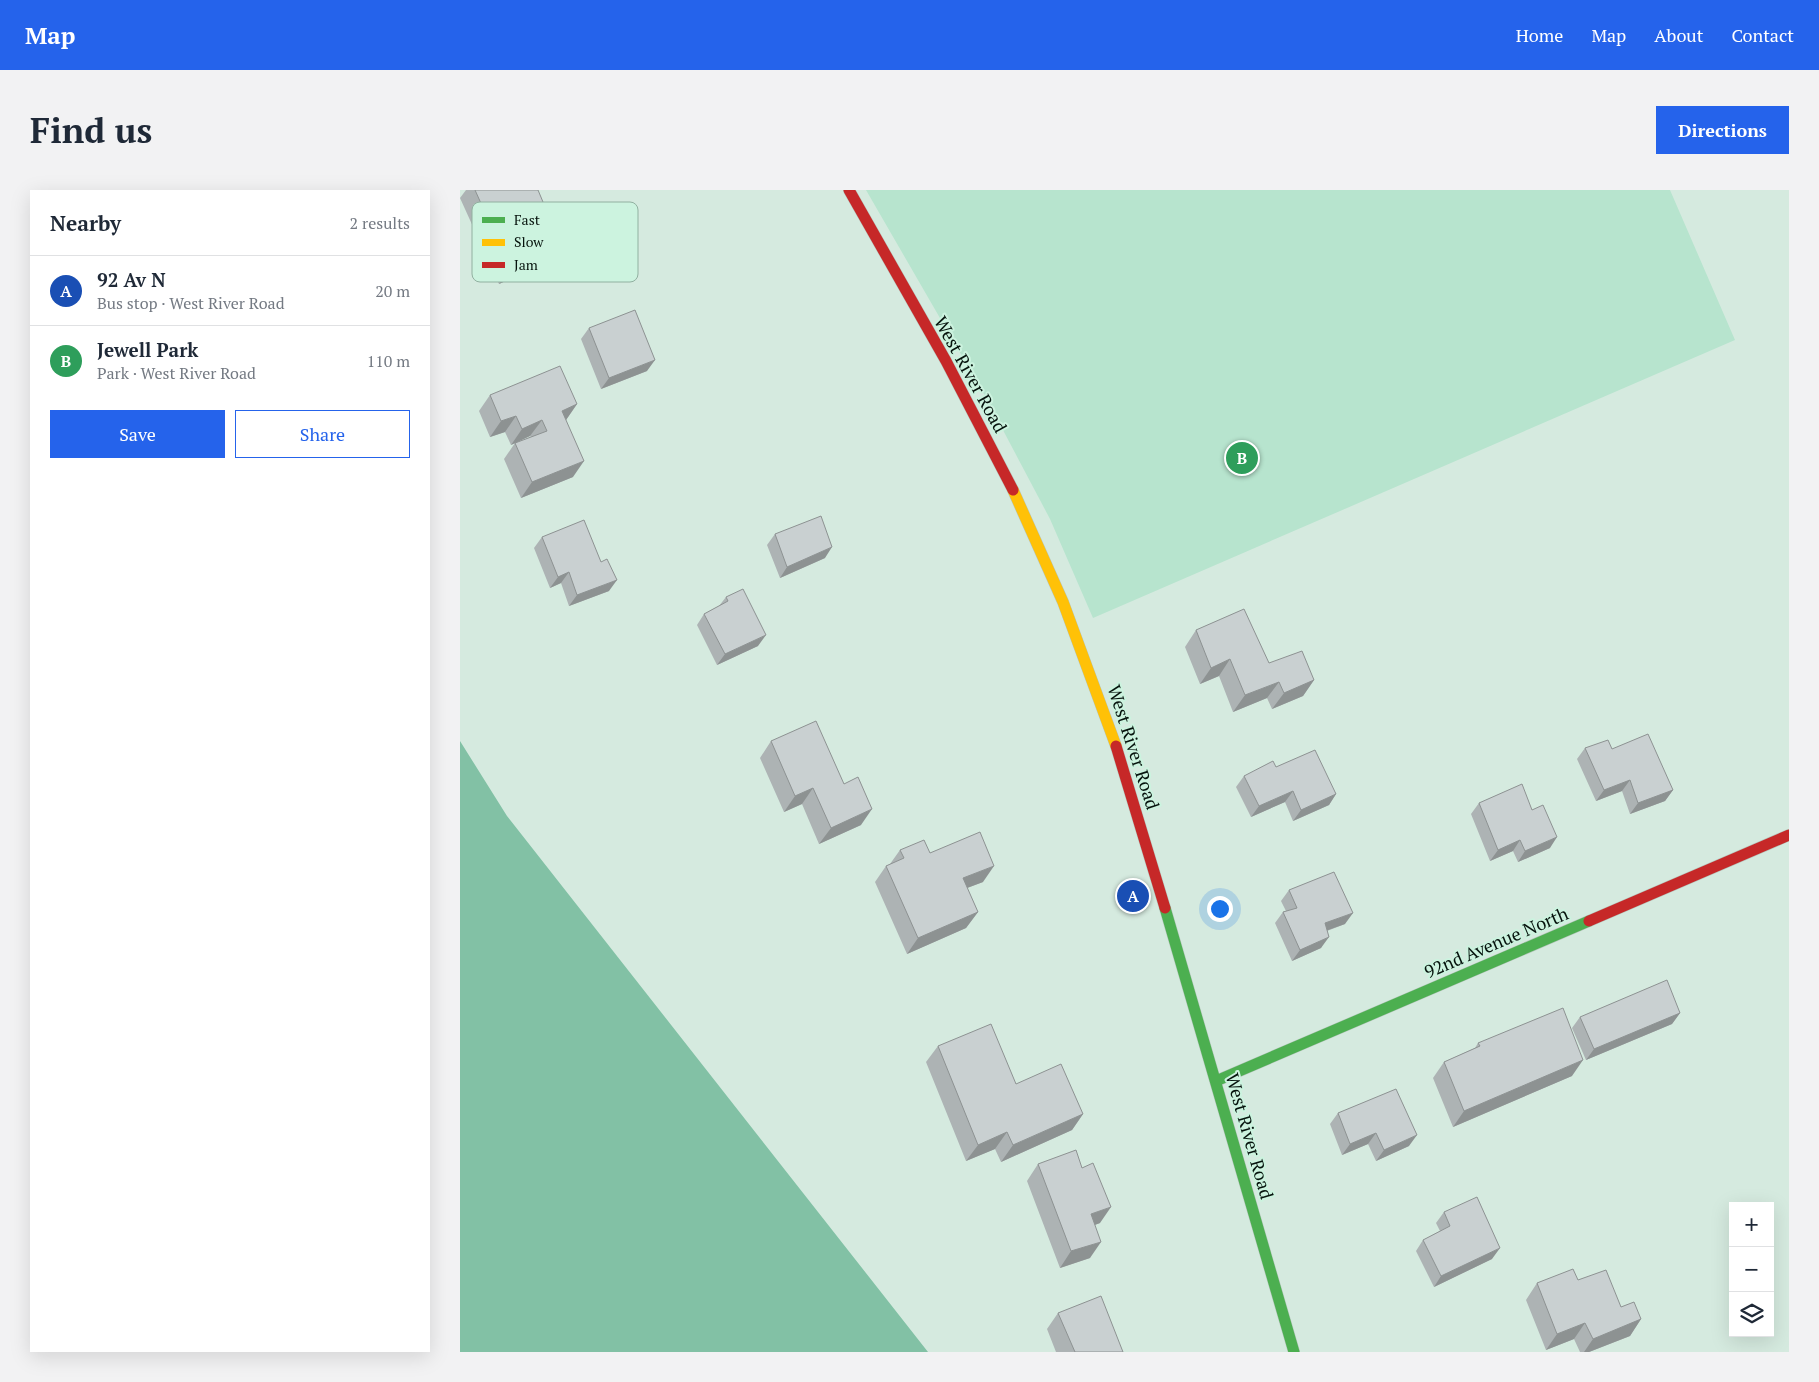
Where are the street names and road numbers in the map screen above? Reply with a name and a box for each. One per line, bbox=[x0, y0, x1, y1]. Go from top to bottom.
street label: West River Road bbox=[929, 311, 1013, 437]
street label: West River Road bbox=[1103, 682, 1165, 812]
street label: 92nd Avenue North bbox=[1420, 901, 1572, 983]
street label: West River Road bbox=[1221, 1070, 1279, 1202]

